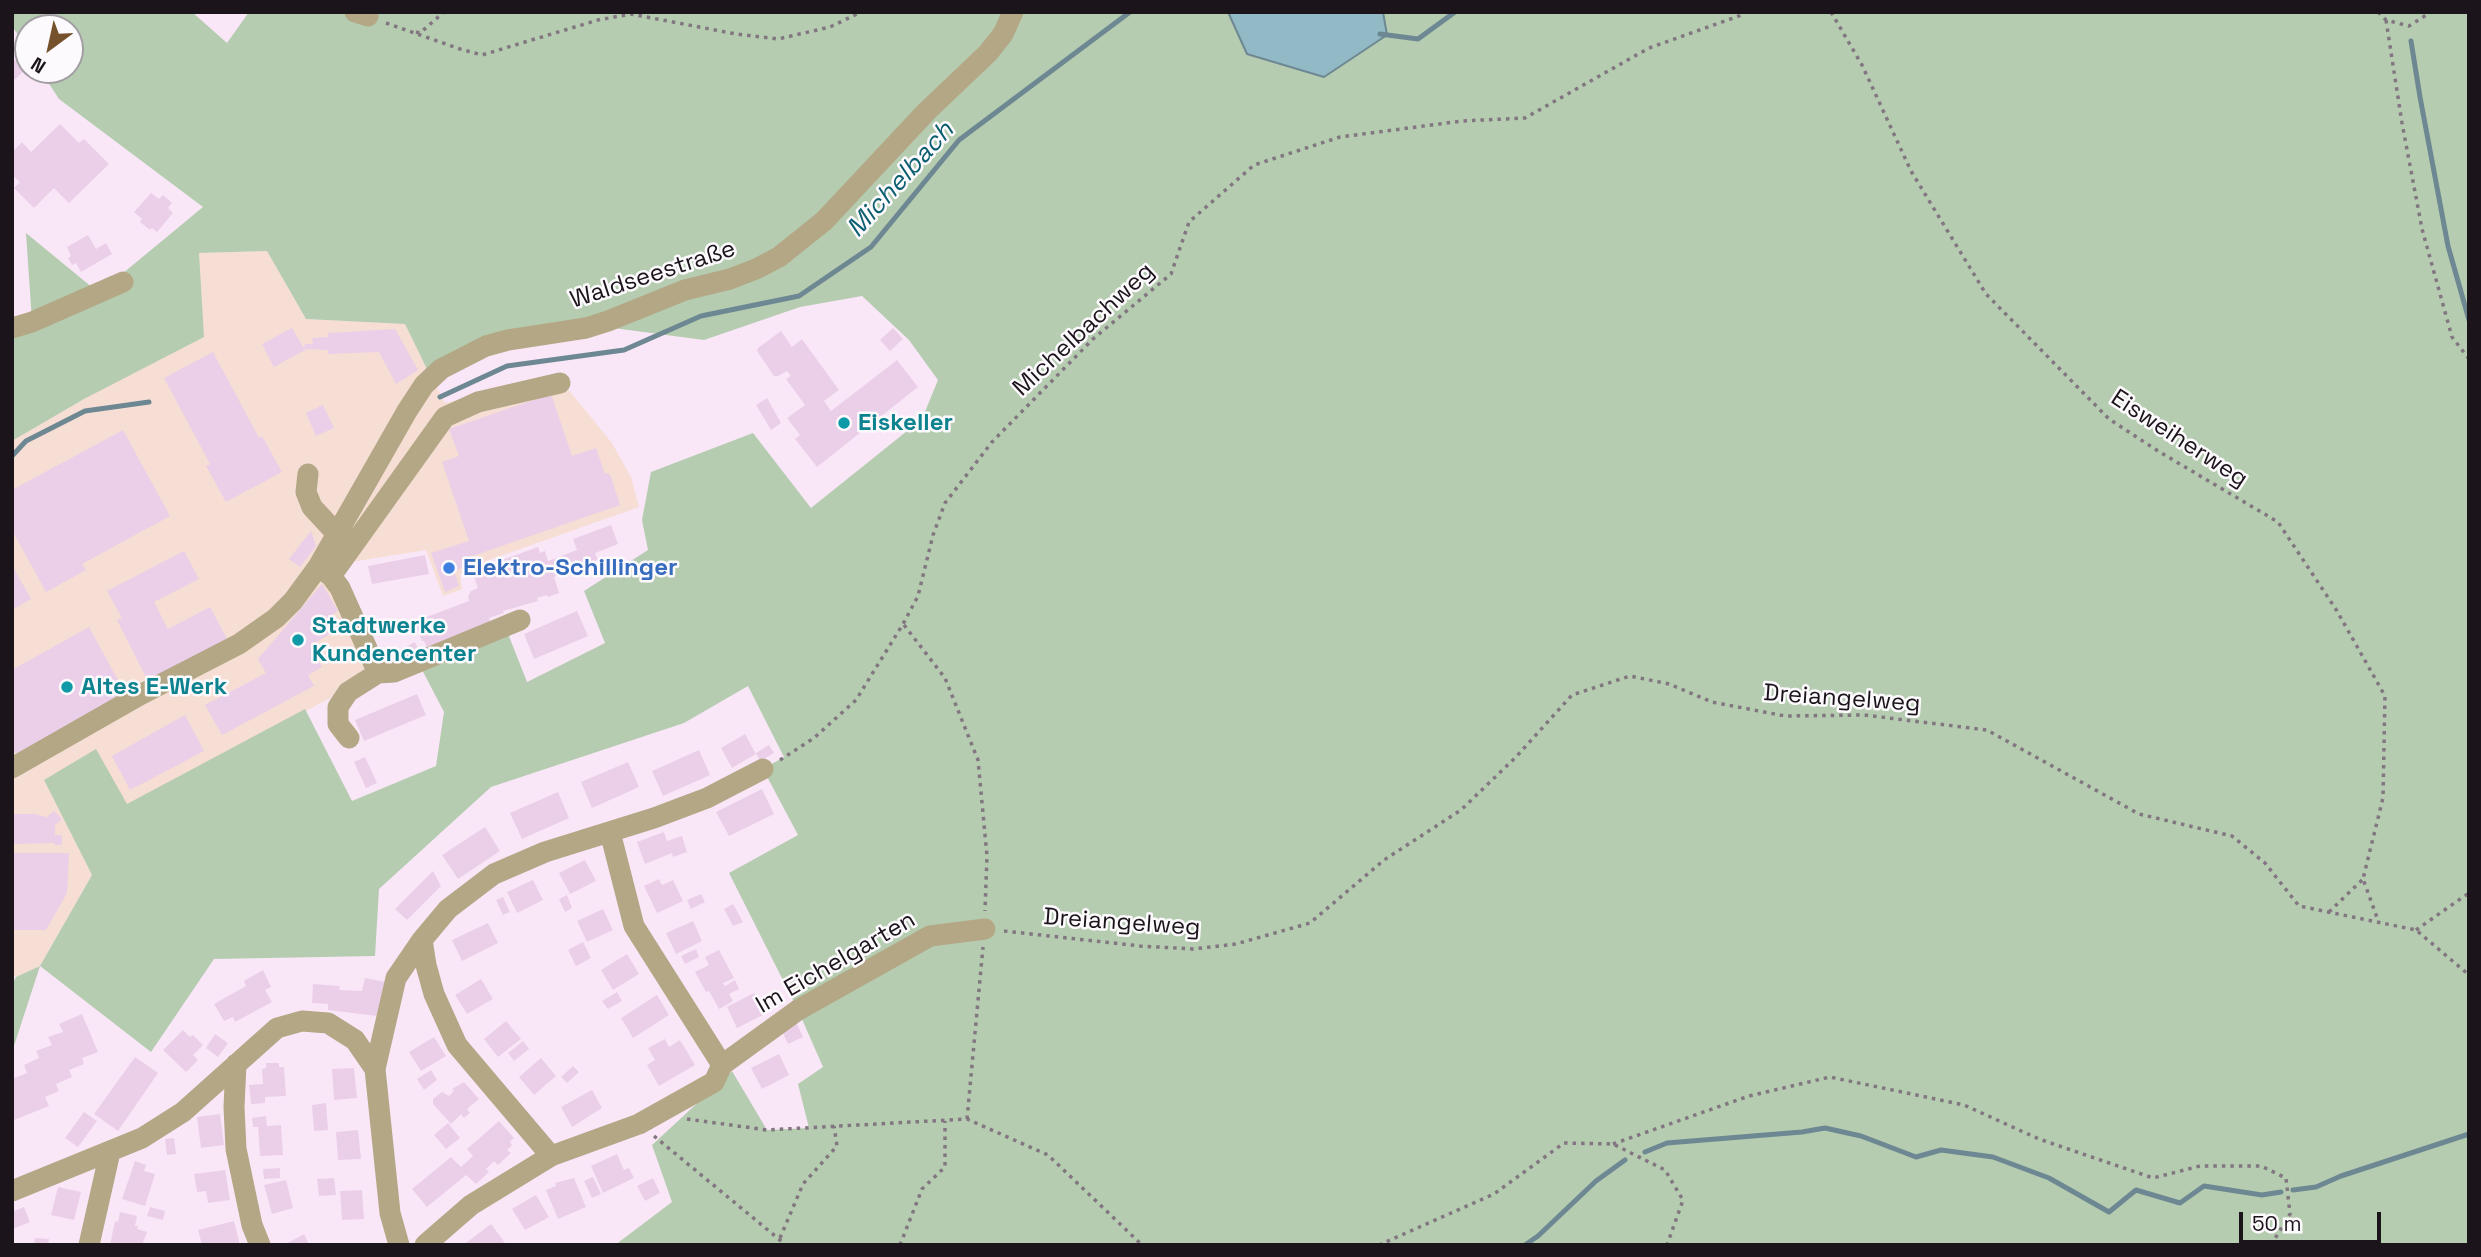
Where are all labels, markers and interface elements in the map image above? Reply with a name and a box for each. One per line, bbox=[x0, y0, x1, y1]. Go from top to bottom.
north arrow bbox=[14, 14, 84, 84]
text: N bbox=[26, 51, 51, 79]
water label: Michelbach bbox=[841, 116, 961, 244]
street label: Waldseestraße bbox=[567, 235, 739, 315]
street label: Michelbachweg bbox=[1008, 257, 1160, 403]
street label: Eisweiherweg bbox=[2105, 384, 2253, 494]
place label: Eiskeller bbox=[858, 409, 953, 437]
marker: Eiskeller bbox=[836, 415, 852, 431]
place label: Elektro-Schillinger bbox=[463, 554, 678, 582]
marker: Elektro-Schillinger bbox=[441, 560, 457, 576]
place label: Stadtwerke Kundencenter bbox=[312, 612, 476, 668]
marker: Stadtwerke Kundencenter bbox=[290, 632, 306, 648]
place label: Altes E-Werk bbox=[81, 673, 227, 701]
marker: Altes E-Werk bbox=[59, 679, 75, 695]
street label: Dreiangelweg bbox=[1763, 679, 1921, 719]
street label: Dreiangelweg bbox=[1043, 903, 1201, 943]
street label: Im Eichelgarten bbox=[751, 906, 921, 1020]
scale bar bbox=[2243, 1198, 2385, 1242]
text: 50 m bbox=[2252, 1210, 2302, 1237]

